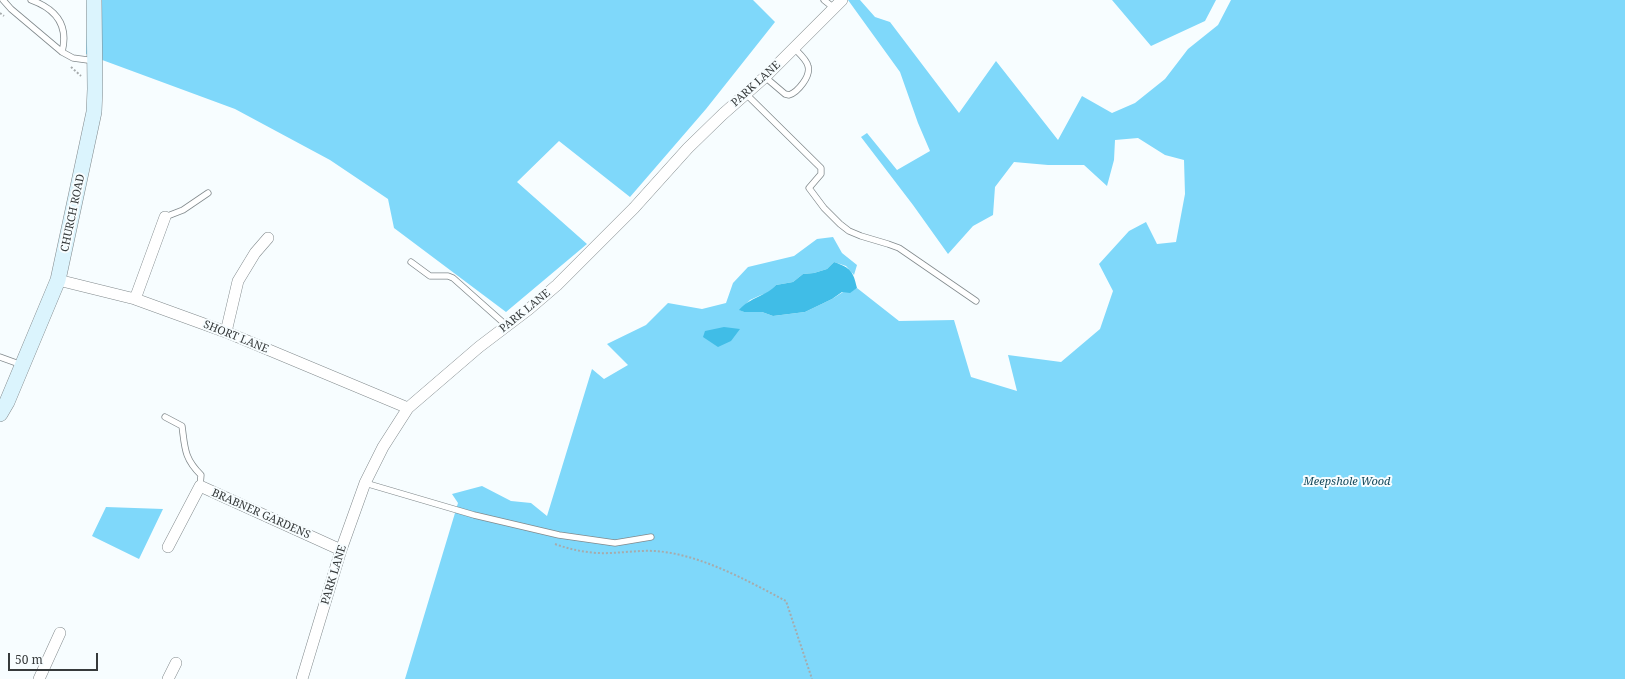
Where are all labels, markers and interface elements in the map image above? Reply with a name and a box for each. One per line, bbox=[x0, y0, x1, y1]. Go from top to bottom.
street label: PARK LANE bbox=[729, 59, 783, 109]
street label: CHURCH ROAD bbox=[58, 173, 88, 253]
street label: PARK LANE bbox=[497, 287, 553, 335]
street label: SHORT LANE bbox=[201, 318, 271, 356]
park label: Meepshole Wood bbox=[1304, 475, 1390, 489]
street label: BRABNER GARDENS bbox=[210, 486, 312, 542]
street label: PARK LANE bbox=[319, 544, 349, 606]
scale bar bbox=[10, 645, 100, 671]
text: 50 m bbox=[15, 651, 43, 668]

